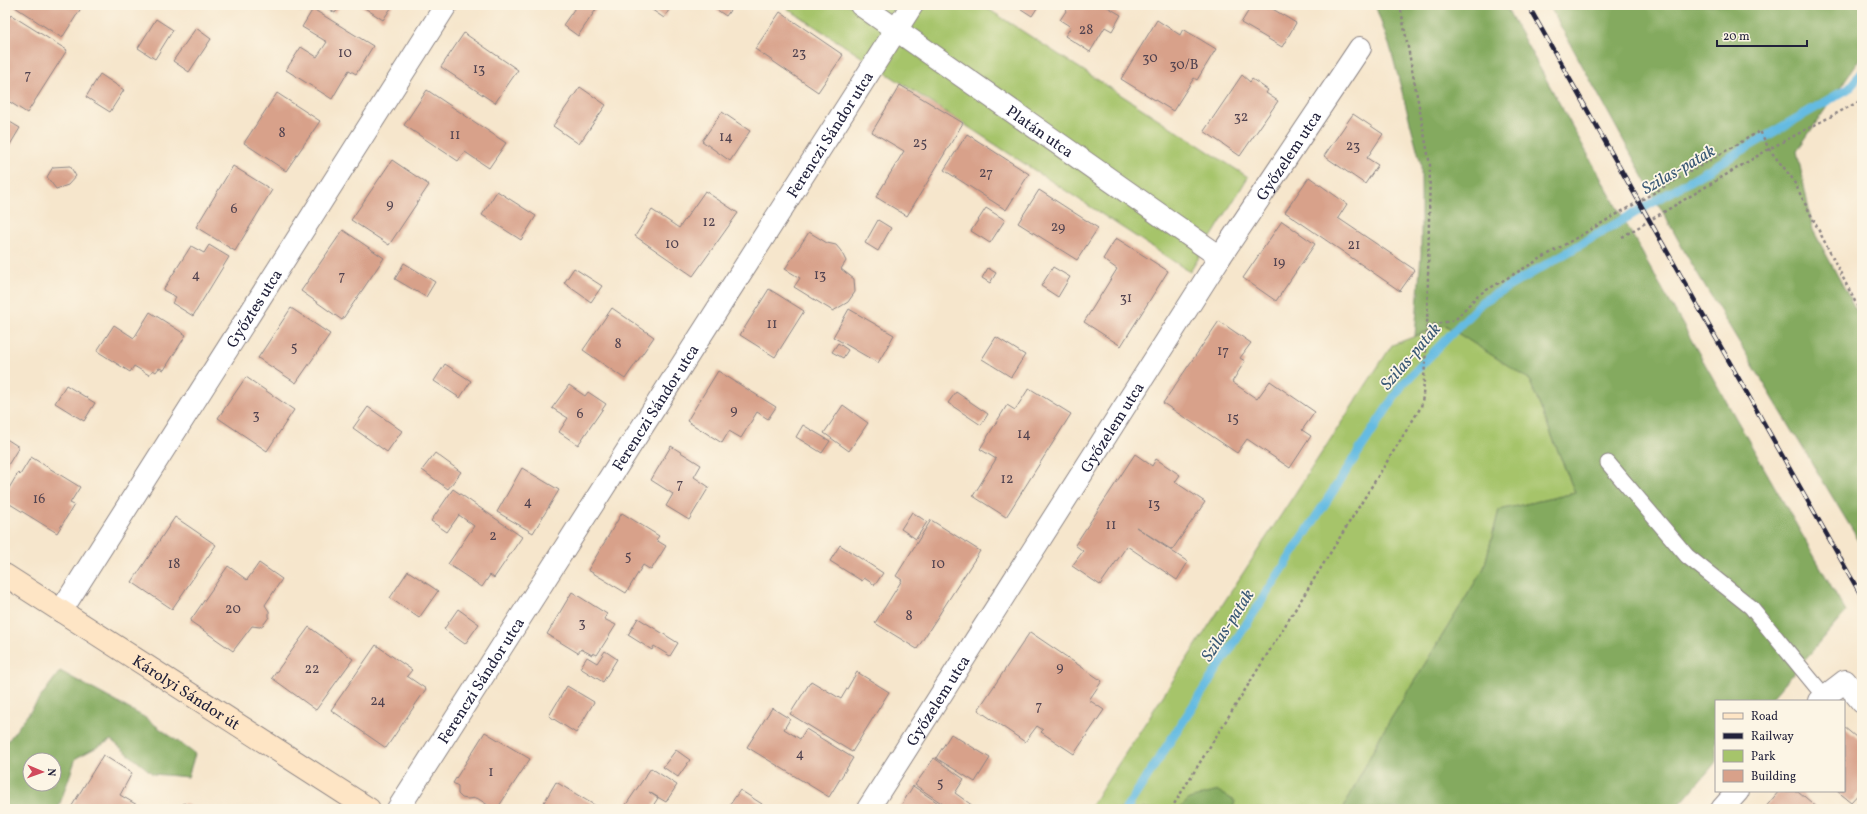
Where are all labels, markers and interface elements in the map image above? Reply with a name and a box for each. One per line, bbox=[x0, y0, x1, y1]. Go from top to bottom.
house number: 28 bbox=[1079, 21, 1093, 40]
scale bar bbox=[1717, 22, 1807, 48]
text: 20 m bbox=[1723, 29, 1750, 45]
house number: 10 bbox=[338, 44, 352, 63]
house number: 23 bbox=[792, 44, 806, 63]
house number: 30 bbox=[1142, 49, 1158, 68]
house number: 30/B bbox=[1169, 56, 1199, 75]
house number: 13 bbox=[473, 60, 485, 79]
house number: 7 bbox=[25, 66, 32, 85]
street label: Ferenczi Sándor utca bbox=[782, 68, 880, 203]
street label: Platán utca bbox=[1001, 101, 1077, 164]
street label: Győzelem utca bbox=[1252, 107, 1328, 206]
house number: 32 bbox=[1234, 108, 1248, 127]
house number: 8 bbox=[278, 124, 286, 143]
house number: 11 bbox=[450, 126, 460, 145]
house number: 14 bbox=[719, 128, 733, 147]
house number: 25 bbox=[913, 134, 927, 153]
house number: 23 bbox=[1346, 137, 1360, 156]
water label: Szilas-patak bbox=[1638, 140, 1720, 201]
house number: 27 bbox=[979, 164, 993, 183]
house number: 9 bbox=[386, 195, 394, 214]
house number: 6 bbox=[230, 200, 238, 219]
house number: 12 bbox=[703, 213, 715, 232]
house number: 29 bbox=[1051, 218, 1065, 237]
house number: 10 bbox=[665, 235, 679, 254]
house number: 21 bbox=[1348, 236, 1360, 255]
house number: 19 bbox=[1273, 253, 1285, 272]
street label: Győztes utca bbox=[222, 265, 288, 353]
house number: 4 bbox=[192, 266, 200, 285]
house number: 13 bbox=[814, 266, 826, 285]
house number: 7 bbox=[339, 267, 346, 286]
house number: 31 bbox=[1120, 289, 1132, 308]
house number: 11 bbox=[767, 315, 777, 334]
water label: Szilas-patak bbox=[1376, 319, 1447, 395]
house number: 8 bbox=[614, 335, 622, 354]
house number: 5 bbox=[291, 338, 297, 357]
street label: Ferenczi Sándor utca bbox=[608, 341, 705, 476]
house number: 17 bbox=[1217, 342, 1229, 361]
street label: Győzelem utca bbox=[1076, 378, 1150, 478]
house number: 9 bbox=[730, 401, 738, 420]
house number: 6 bbox=[576, 405, 584, 424]
house number: 3 bbox=[252, 406, 260, 425]
house number: 15 bbox=[1227, 409, 1239, 428]
house number: 14 bbox=[1017, 425, 1031, 444]
house number: 12 bbox=[1001, 470, 1013, 489]
house number: 7 bbox=[677, 475, 684, 494]
house number: 16 bbox=[33, 490, 45, 509]
house number: 4 bbox=[524, 493, 532, 512]
house number: 13 bbox=[1148, 495, 1160, 514]
house number: 11 bbox=[1106, 516, 1116, 535]
house number: 2 bbox=[489, 527, 497, 546]
house number: 5 bbox=[625, 547, 631, 566]
house number: 18 bbox=[168, 555, 180, 574]
house number: 10 bbox=[931, 555, 945, 574]
water label: Szilas-patak bbox=[1196, 585, 1260, 666]
house number: 20 bbox=[225, 600, 241, 619]
house number: 8 bbox=[905, 607, 913, 626]
street label: Ferenczi Sándor utca bbox=[433, 614, 531, 749]
house number: 3 bbox=[578, 614, 586, 633]
street label: Károlyi Sándor út bbox=[128, 651, 244, 736]
street label: Győzelem utca bbox=[902, 652, 976, 751]
house number: 9 bbox=[1056, 658, 1064, 677]
house number: 22 bbox=[304, 660, 320, 679]
house number: 24 bbox=[370, 692, 386, 711]
house number: 7 bbox=[1036, 697, 1043, 716]
legend bbox=[1715, 700, 1845, 792]
text: Road bbox=[1751, 709, 1778, 725]
text: Railway bbox=[1751, 729, 1794, 745]
house number: 4 bbox=[796, 745, 804, 764]
text: Park bbox=[1751, 749, 1776, 765]
north arrow bbox=[22, 752, 62, 792]
house number: 1 bbox=[488, 763, 494, 782]
text: N bbox=[43, 768, 58, 777]
text: Building bbox=[1751, 769, 1796, 785]
house number: 5 bbox=[937, 774, 943, 793]

